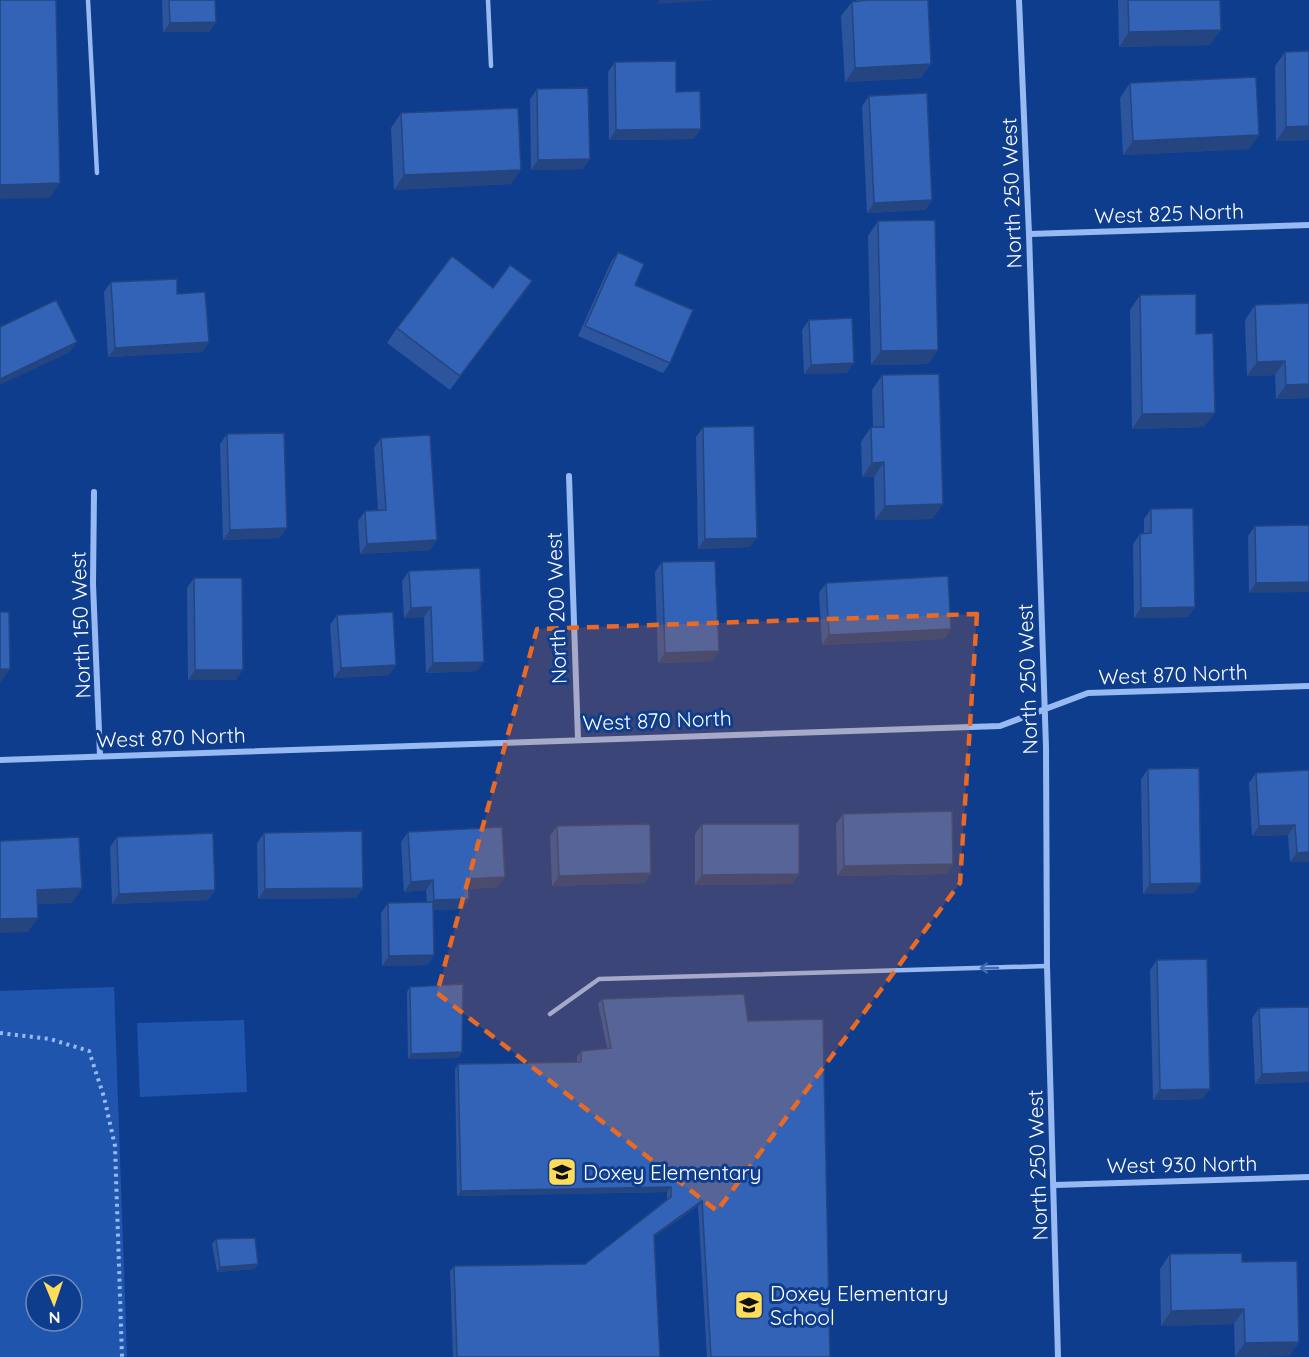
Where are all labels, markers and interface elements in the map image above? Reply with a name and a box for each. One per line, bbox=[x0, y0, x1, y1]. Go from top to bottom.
street label: North 250 West bbox=[995, 117, 1027, 269]
street label: West 825 North bbox=[1094, 197, 1244, 229]
street label: North 200 West bbox=[540, 532, 572, 684]
street label: North 150 West bbox=[64, 551, 96, 699]
street label: North 250 West bbox=[1011, 603, 1043, 755]
street label: West 870 North bbox=[1098, 658, 1248, 690]
street label: West 870 North bbox=[582, 704, 732, 736]
street label: West 870 North bbox=[96, 721, 246, 753]
one-way arrow bbox=[979, 962, 999, 973]
street label: North 250 West bbox=[1021, 1089, 1053, 1241]
street label: West 930 North bbox=[1106, 1150, 1258, 1178]
school or university icon: Doxey Elementary bbox=[546, 1156, 578, 1188]
place label: Doxey Elementary bbox=[583, 1159, 762, 1185]
north arrow bbox=[24, 1273, 84, 1333]
place label: Doxey Elementary School bbox=[770, 1280, 949, 1330]
school or university icon: Doxey Elementary School bbox=[733, 1289, 765, 1321]
text: N bbox=[48, 1308, 61, 1328]

